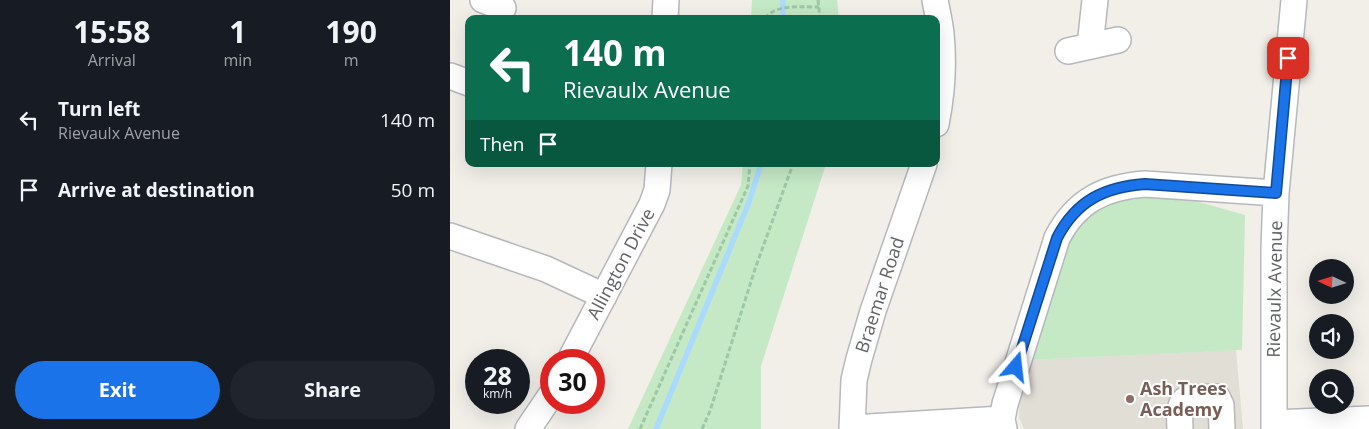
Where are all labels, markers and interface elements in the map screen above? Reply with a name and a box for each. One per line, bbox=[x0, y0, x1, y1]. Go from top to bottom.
text: 15:58 bbox=[73, 11, 150, 52]
text: 1 bbox=[229, 11, 246, 52]
text: 190 bbox=[325, 11, 377, 52]
text: 140 m bbox=[563, 29, 667, 76]
icon: left bbox=[480, 35, 545, 100]
pin bbox=[1267, 37, 1309, 79]
icon: arrive bbox=[1274, 44, 1302, 72]
text: Arrival bbox=[88, 49, 136, 71]
text: min bbox=[224, 49, 252, 71]
text: m bbox=[344, 49, 359, 71]
text: Rievaulx Avenue bbox=[563, 74, 731, 104]
text: Turn left bbox=[58, 96, 140, 122]
icon: left bbox=[15, 106, 43, 134]
text: 140 m bbox=[380, 107, 435, 133]
text: Rievaulx Avenue bbox=[58, 122, 180, 144]
icon: arrive bbox=[534, 130, 562, 158]
text: Then bbox=[480, 131, 524, 157]
icon: arrive bbox=[15, 176, 43, 204]
text: Arrive at destination bbox=[58, 177, 255, 203]
text: 50 m bbox=[391, 177, 435, 203]
street label: Allington Drive bbox=[581, 204, 660, 323]
street label: Rievaulx Avenue bbox=[1261, 220, 1287, 358]
street label: Braemar Road bbox=[849, 234, 909, 356]
north arrow bbox=[1309, 259, 1354, 304]
map controls bbox=[1309, 259, 1354, 414]
button: sound bbox=[1309, 314, 1354, 359]
position arrow bbox=[989, 340, 1041, 392]
speed limit sign: 30 bbox=[540, 349, 605, 414]
text: 28 bbox=[483, 358, 512, 392]
button: Exit bbox=[15, 361, 220, 419]
button: Share bbox=[230, 361, 435, 419]
button: search bbox=[1309, 369, 1354, 414]
place label: Ash Trees Academy bbox=[1140, 376, 1227, 421]
text: km/h bbox=[483, 385, 512, 402]
marker: Ash Trees Academy bbox=[1124, 393, 1136, 405]

